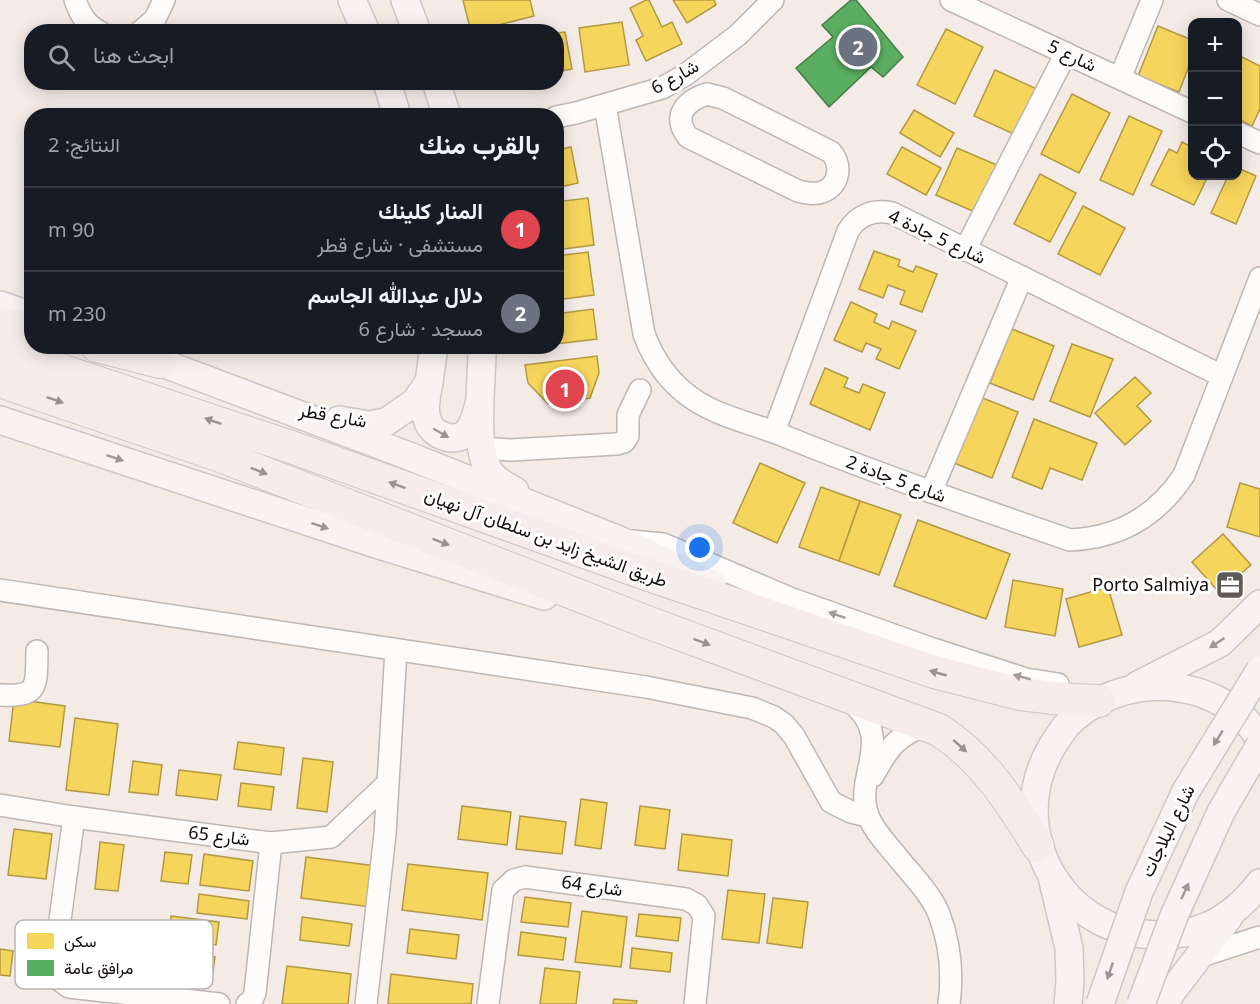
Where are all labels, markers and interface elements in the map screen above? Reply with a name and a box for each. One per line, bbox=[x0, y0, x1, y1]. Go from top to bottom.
map controls bbox=[1188, 18, 1242, 180]
button: + bbox=[1188, 18, 1242, 72]
search box bbox=[24, 24, 564, 90]
pin: 2 bbox=[838, 24, 878, 70]
street label: شارع 5 bbox=[1044, 33, 1101, 78]
text: ابحث هنا bbox=[93, 39, 174, 69]
icon: search bbox=[45, 41, 78, 74]
street label: شارع 6 bbox=[646, 53, 703, 100]
button: − bbox=[1188, 72, 1242, 126]
text: بالقرب منك bbox=[419, 126, 540, 162]
button: locate bbox=[1188, 126, 1242, 180]
text: النتائج: 2 bbox=[48, 131, 120, 158]
text: المنار كلينك bbox=[378, 195, 483, 225]
street label: شارع 5 جادة 4 bbox=[885, 203, 990, 270]
text: 90 m bbox=[48, 216, 95, 243]
text: 1 bbox=[515, 216, 526, 243]
text: مستشفى · شارع قطر bbox=[317, 231, 483, 258]
text: دلال عبدالله الجاسم bbox=[308, 279, 483, 309]
text: 230 m bbox=[48, 300, 106, 327]
text: 2 bbox=[515, 300, 526, 327]
text: مسجد · شارع 6 bbox=[359, 315, 483, 342]
pin: 1 bbox=[546, 366, 584, 412]
one-way arrow bbox=[46, 395, 64, 405]
street label: شارع قطر bbox=[296, 397, 369, 434]
one-way arrow bbox=[204, 415, 222, 425]
one-way arrow bbox=[432, 427, 449, 438]
street label: شارع 5 جادة 2 bbox=[843, 449, 950, 508]
one-way arrow bbox=[106, 454, 124, 464]
one-way arrow bbox=[251, 466, 269, 476]
one-way arrow bbox=[388, 479, 406, 489]
street label: طريق الشيخ زايد بن سلطان آل نهيان bbox=[421, 482, 671, 593]
one-way arrow bbox=[311, 521, 329, 531]
your location bbox=[685, 533, 714, 562]
one-way arrow bbox=[432, 537, 450, 547]
office icon: Porto Salmiya bbox=[1214, 569, 1246, 601]
place label: Porto Salmiya bbox=[1092, 572, 1209, 596]
one-way arrow bbox=[828, 610, 846, 620]
one-way arrow bbox=[1209, 637, 1225, 648]
one-way arrow bbox=[693, 638, 711, 648]
one-way arrow bbox=[929, 668, 947, 677]
one-way arrow bbox=[1012, 672, 1030, 681]
one-way arrow bbox=[1213, 730, 1224, 746]
one-way arrow bbox=[952, 739, 967, 752]
street label: شارع البلاجات bbox=[1134, 780, 1201, 881]
street label: شارع 65 bbox=[187, 819, 251, 852]
street label: شارع 64 bbox=[560, 869, 624, 902]
one-way arrow bbox=[1180, 881, 1190, 899]
legend bbox=[15, 920, 213, 989]
text: سكن bbox=[64, 930, 96, 952]
text: مرافق عامة bbox=[64, 957, 133, 979]
one-way arrow bbox=[1105, 962, 1115, 980]

